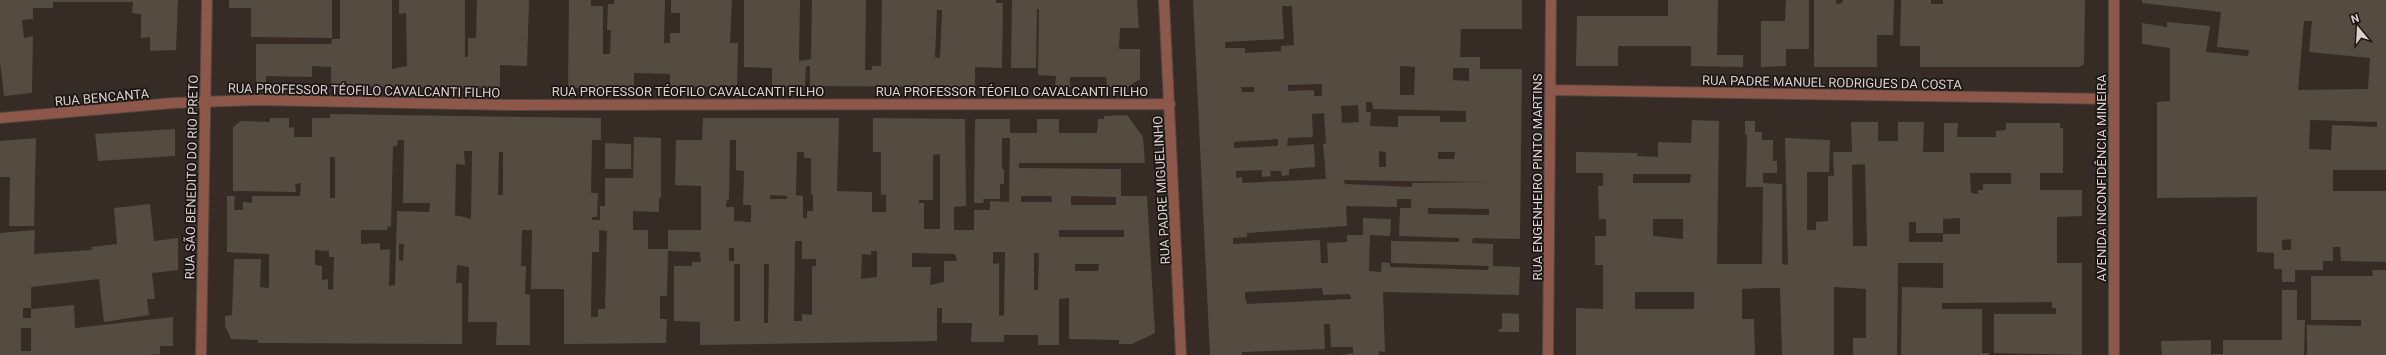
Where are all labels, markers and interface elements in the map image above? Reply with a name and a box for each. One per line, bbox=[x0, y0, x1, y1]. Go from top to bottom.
north arrow bbox=[2338, 8, 2378, 48]
text: N bbox=[2349, 12, 2361, 26]
street label: RUA ENGENHEIRO PINTO MARTINS bbox=[1530, 73, 1545, 280]
street label: RUA PADRE MANUEL RODRIGUES DA COSTA bbox=[1702, 73, 1963, 92]
street label: RUA SÃO BENEDITO DO RIO PRETO bbox=[181, 74, 201, 279]
street label: AVENIDA INCONFIDÊNCIA MINEIRA bbox=[2094, 74, 2109, 282]
street label: RUA PROFESSOR TÉOFILO CAVALCANTI FILHO bbox=[228, 81, 500, 100]
street label: RUA PROFESSOR TÉOFILO CAVALCANTI FILHO bbox=[552, 84, 824, 99]
street label: RUA PROFESSOR TÉOFILO CAVALCANTI FILHO bbox=[876, 84, 1148, 99]
street label: RUA BENCANTA bbox=[54, 86, 150, 109]
street label: RUA PADRE MIGUELINHO bbox=[1150, 115, 1173, 265]

